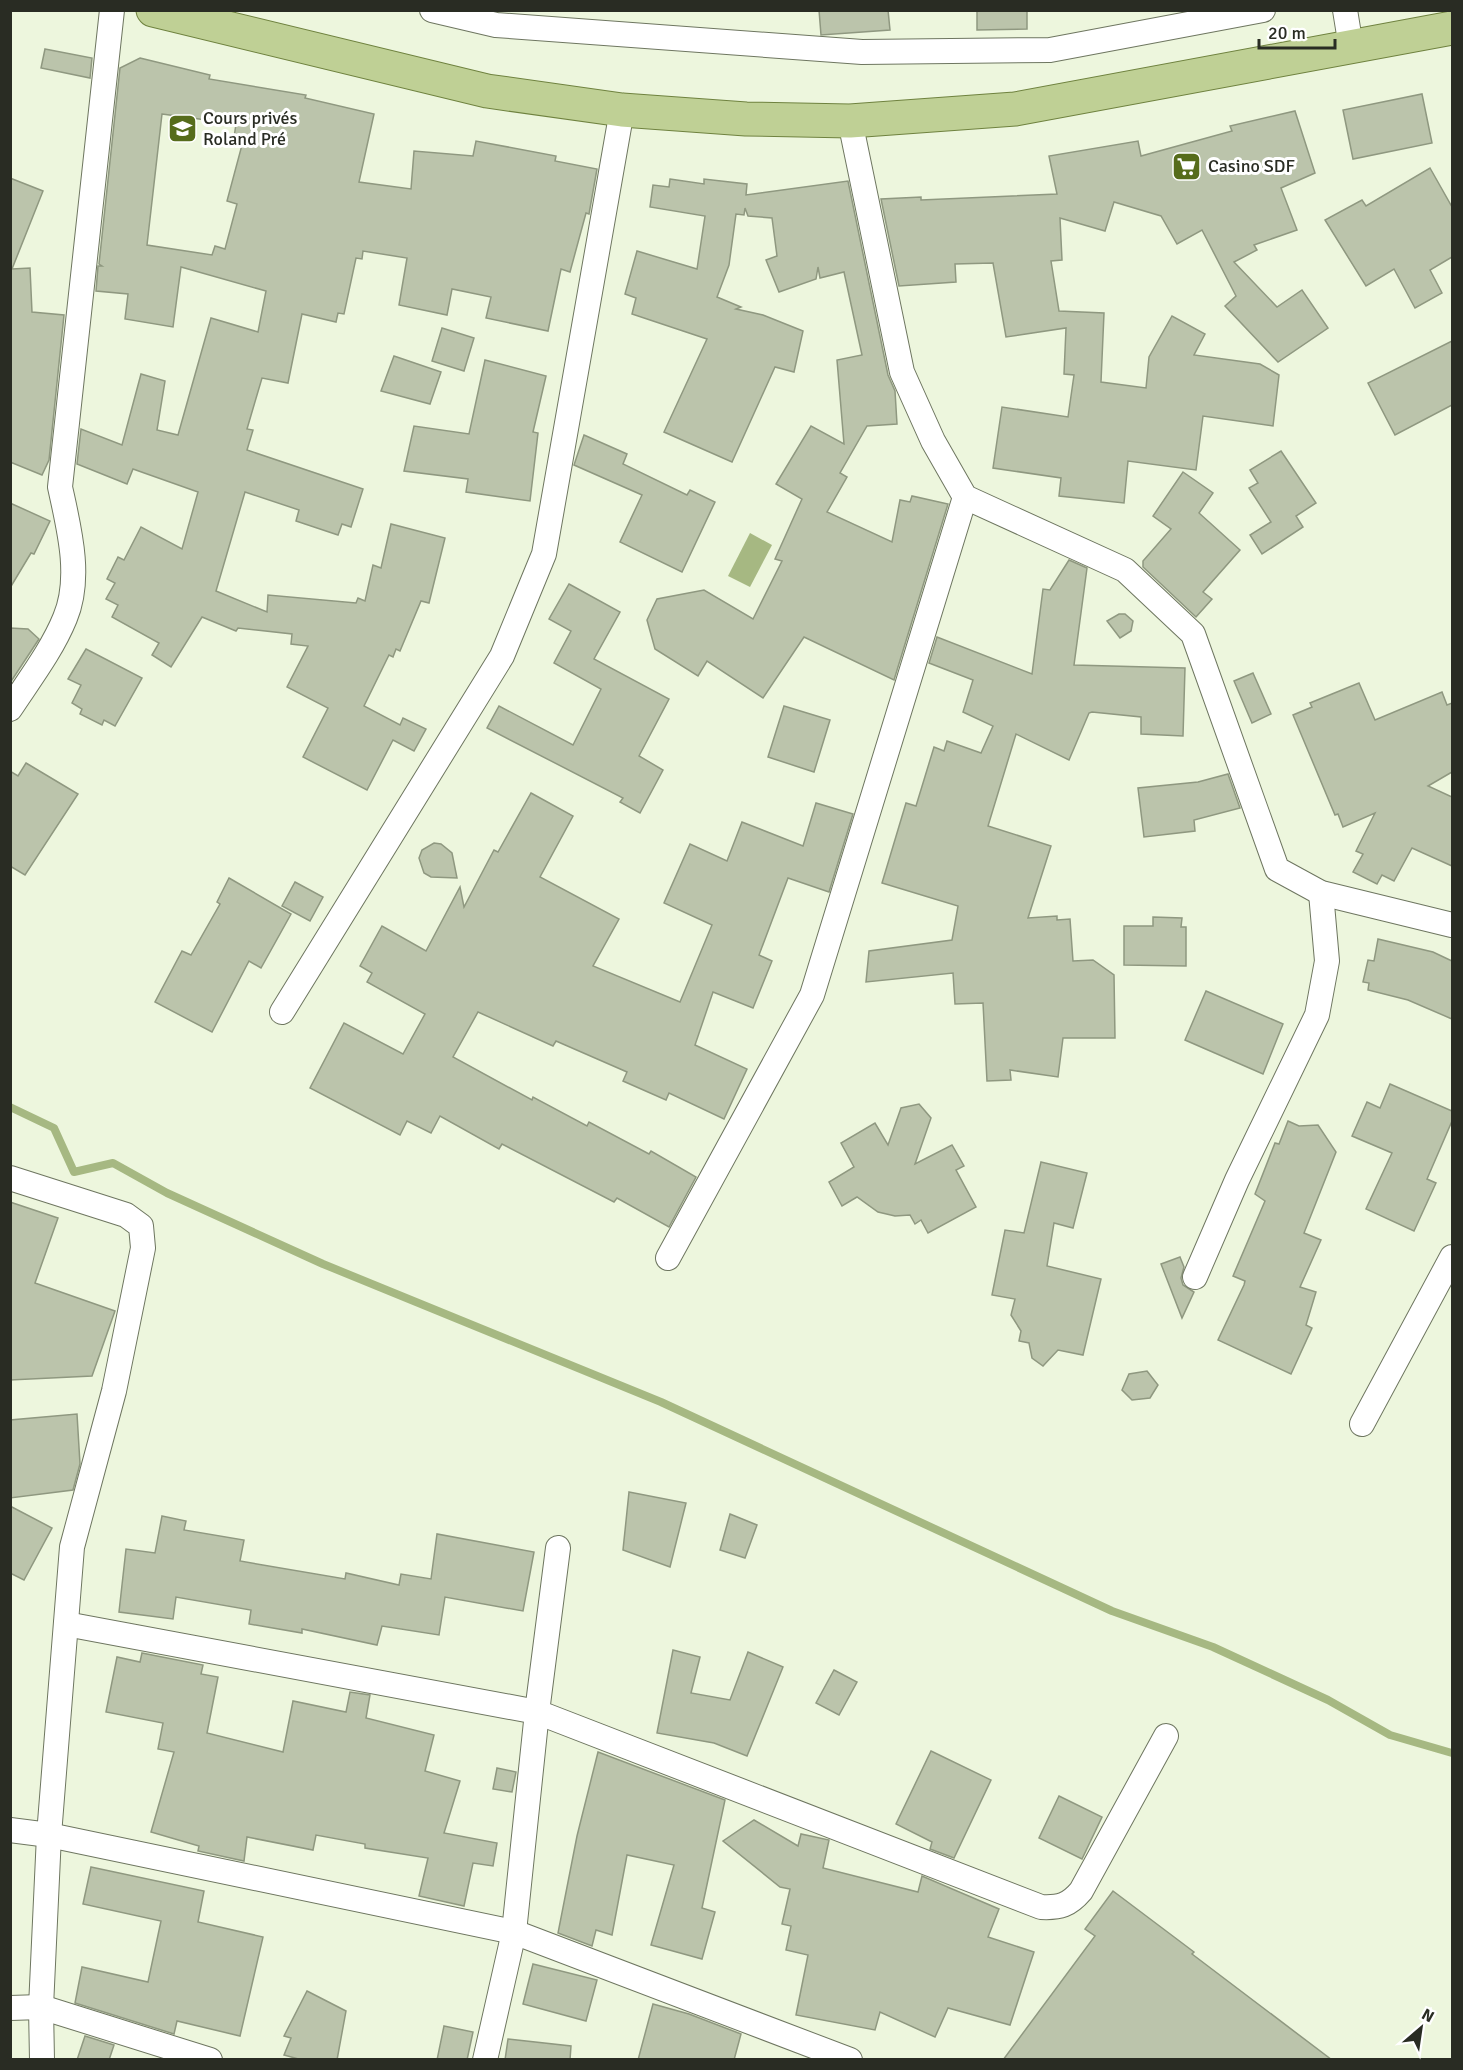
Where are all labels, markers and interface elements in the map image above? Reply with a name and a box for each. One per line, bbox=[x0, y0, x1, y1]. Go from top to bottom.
scale bar bbox=[1259, 12, 1336, 50]
text: 20 m bbox=[1268, 22, 1306, 44]
place label: Cours privés Roland Pré bbox=[203, 107, 298, 150]
school or university icon: Cours privés Roland Pré bbox=[166, 112, 198, 144]
supermarket icon: Casino SDF bbox=[1171, 150, 1203, 182]
place label: Casino SDF bbox=[1208, 155, 1295, 177]
north arrow bbox=[1391, 1998, 1451, 2058]
text: N bbox=[1418, 2004, 1438, 2027]

